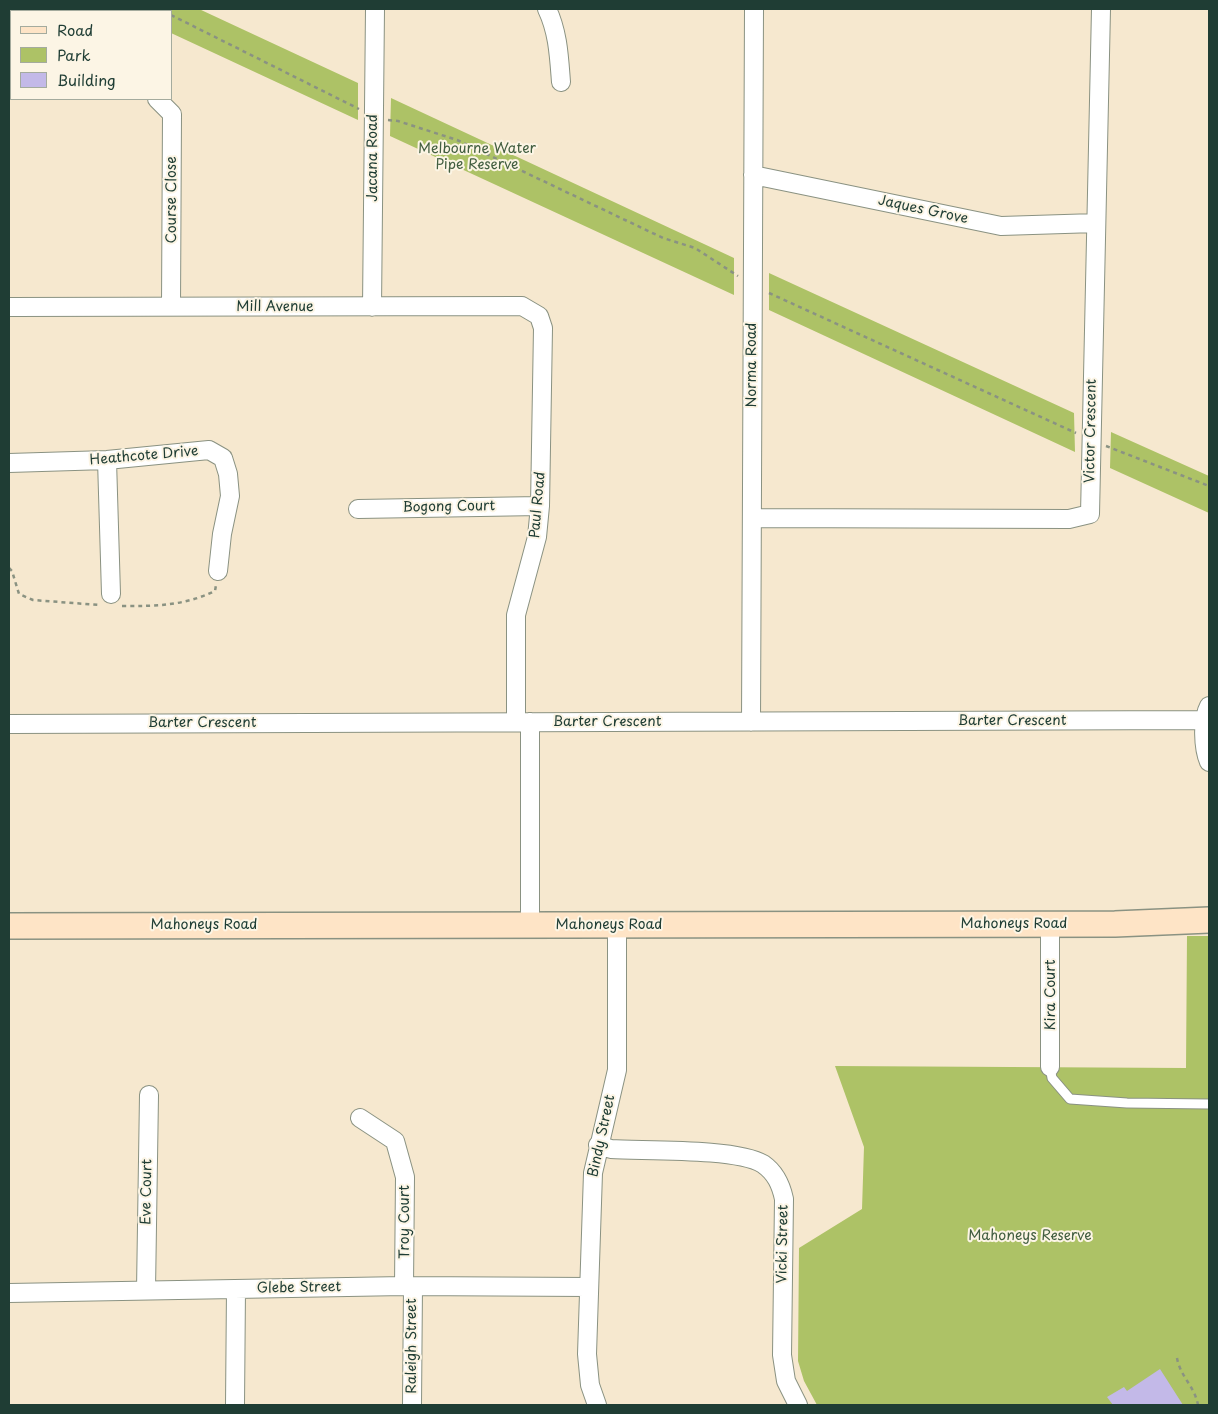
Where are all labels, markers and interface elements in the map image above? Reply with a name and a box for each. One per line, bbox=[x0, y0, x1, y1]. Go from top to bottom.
legend bbox=[10, 10, 172, 100]
text: Road bbox=[57, 18, 93, 41]
text: Park bbox=[57, 43, 91, 66]
text: Building bbox=[57, 68, 116, 91]
street label: Jacana Road bbox=[365, 114, 381, 202]
park label: Melbourne Water Pipe Reserve bbox=[418, 141, 536, 174]
street label: Course Close bbox=[164, 156, 180, 244]
street label: Jaques Grove bbox=[877, 192, 969, 228]
street label: Mill Avenue bbox=[236, 299, 314, 315]
street label: Norma Road bbox=[744, 323, 760, 407]
street label: Victor Crescent bbox=[1082, 379, 1100, 483]
street label: Heathcote Drive bbox=[89, 443, 199, 469]
street label: Paul Road bbox=[527, 471, 549, 539]
street label: Bogong Court bbox=[403, 498, 495, 516]
street label: Barter Crescent bbox=[958, 713, 1066, 729]
street label: Barter Crescent bbox=[553, 714, 661, 730]
street label: Barter Crescent bbox=[148, 715, 256, 731]
street label: Mahoneys Road bbox=[961, 916, 1067, 932]
street label: Mahoneys Road bbox=[151, 917, 257, 933]
street label: Mahoneys Road bbox=[556, 917, 662, 933]
street label: Kira Court bbox=[1043, 960, 1059, 1030]
street label: Bindy Street bbox=[585, 1093, 619, 1179]
street label: Eve Court bbox=[138, 1159, 156, 1225]
street label: Troy Court bbox=[397, 1185, 413, 1259]
street label: Vicki Street bbox=[774, 1205, 792, 1283]
park label: Mahoneys Reserve bbox=[968, 1228, 1092, 1244]
street label: Glebe Street bbox=[257, 1279, 341, 1297]
street label: Raleigh Street bbox=[404, 1298, 420, 1394]

